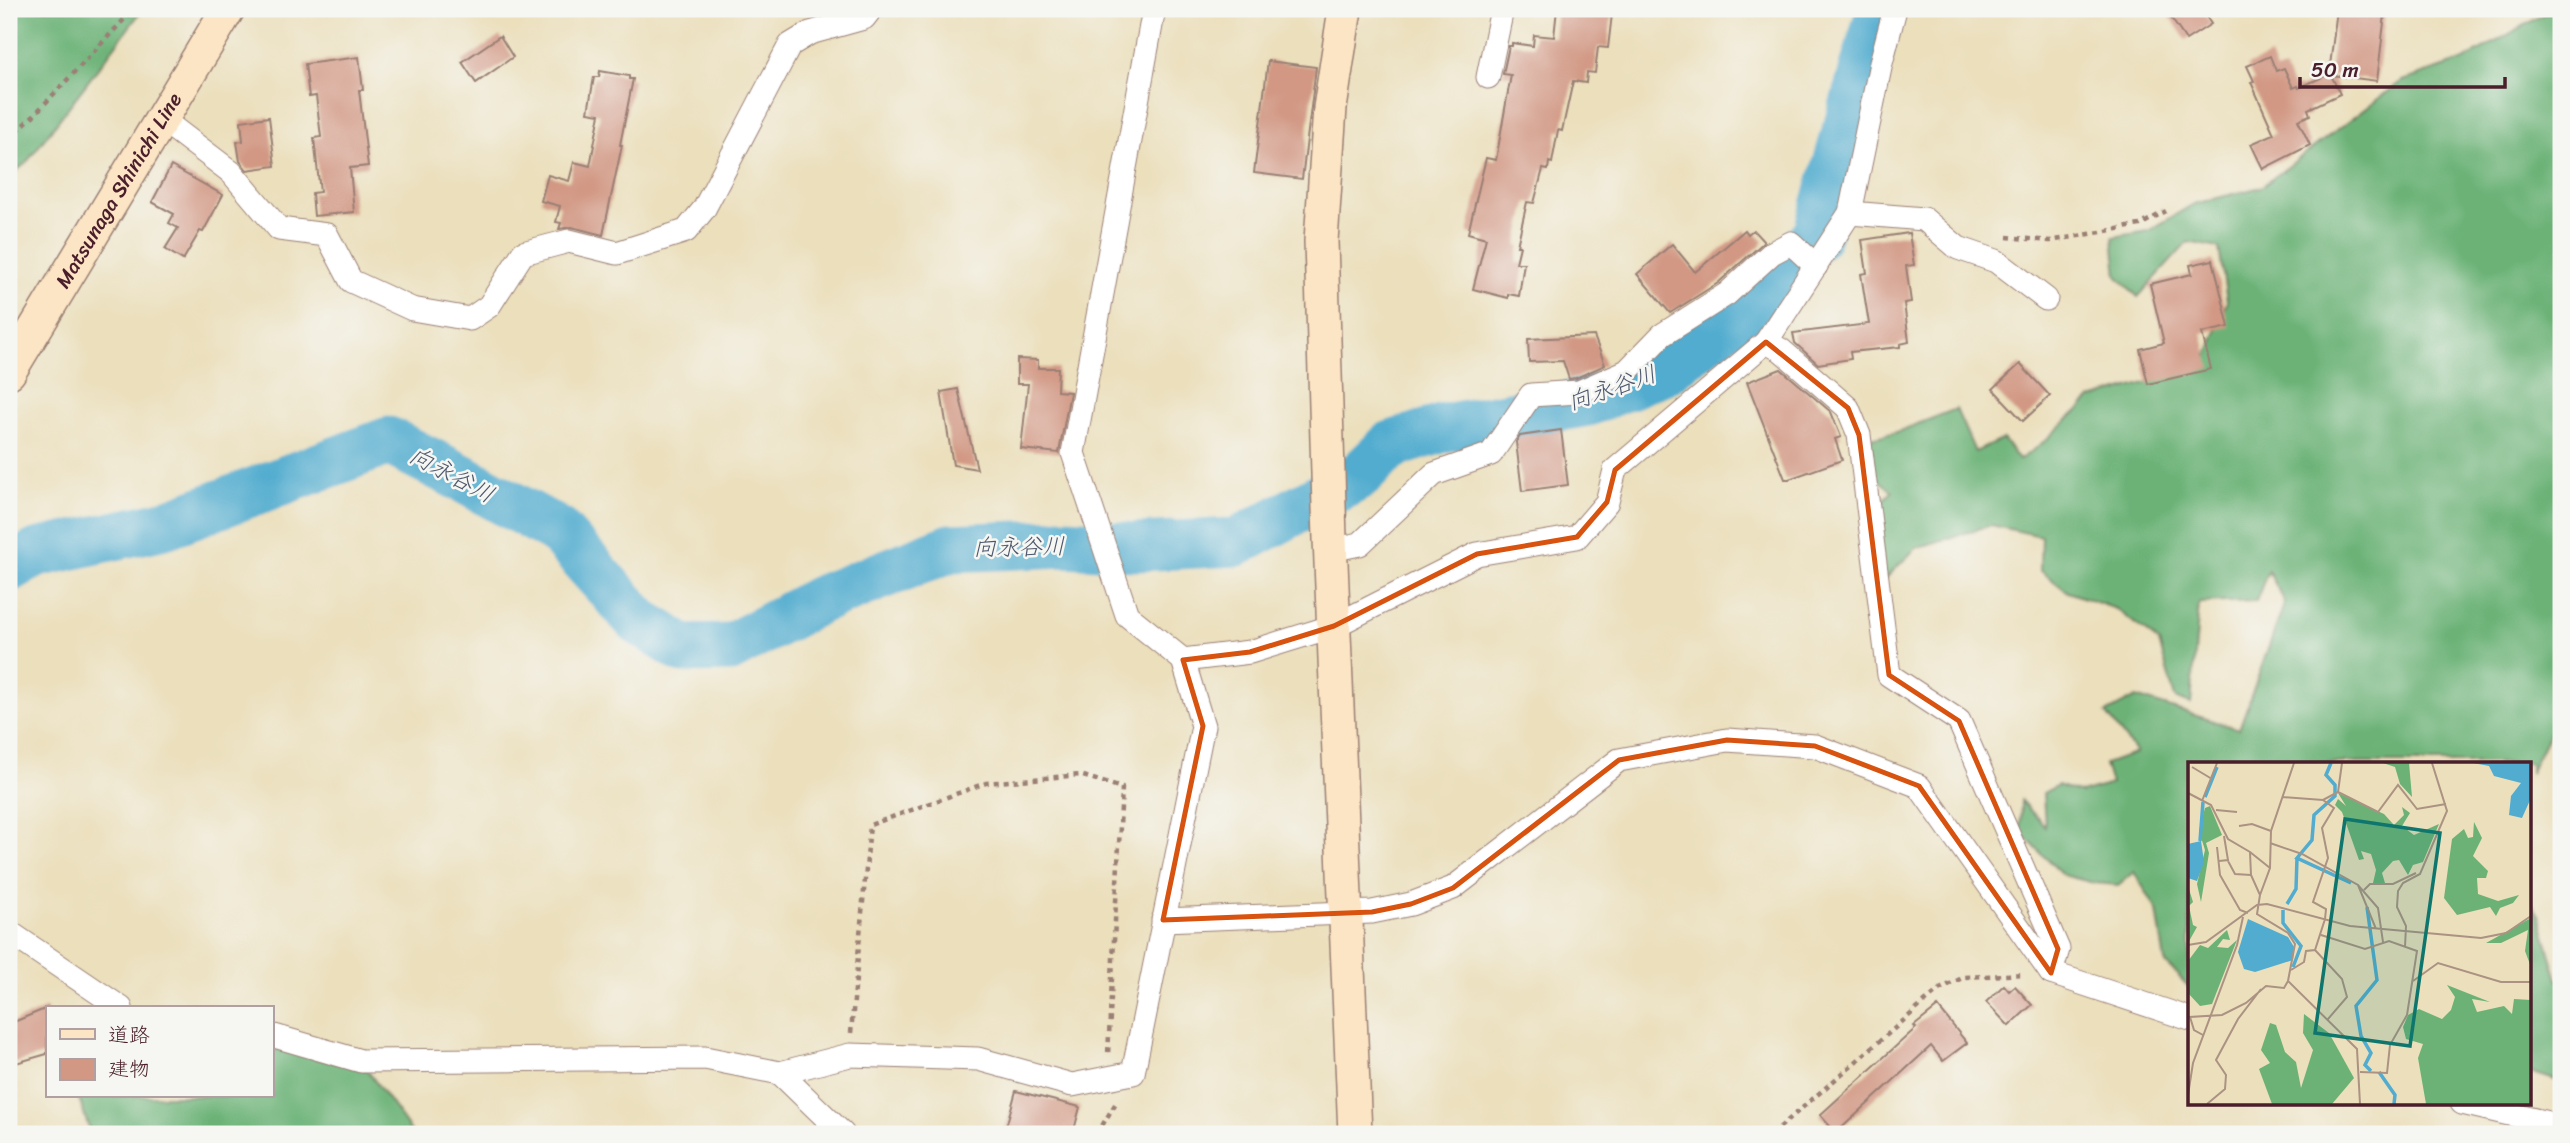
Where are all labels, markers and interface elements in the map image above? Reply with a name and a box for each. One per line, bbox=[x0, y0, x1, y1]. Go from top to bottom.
scale bar bbox=[2300, 46, 2505, 90]
text: 50 m bbox=[2311, 51, 2359, 89]
street label: Matsunaga Shinichi Line bbox=[45, 85, 192, 296]
water label: 向永谷川 bbox=[1562, 354, 1662, 422]
water label: 向永谷川 bbox=[402, 435, 502, 515]
water label: 向永谷川 bbox=[973, 526, 1065, 568]
inset map bbox=[2188, 762, 2532, 1104]
legend bbox=[46, 1006, 273, 1098]
text: 道路 bbox=[108, 1016, 150, 1054]
text: 建物 bbox=[108, 1050, 150, 1088]

